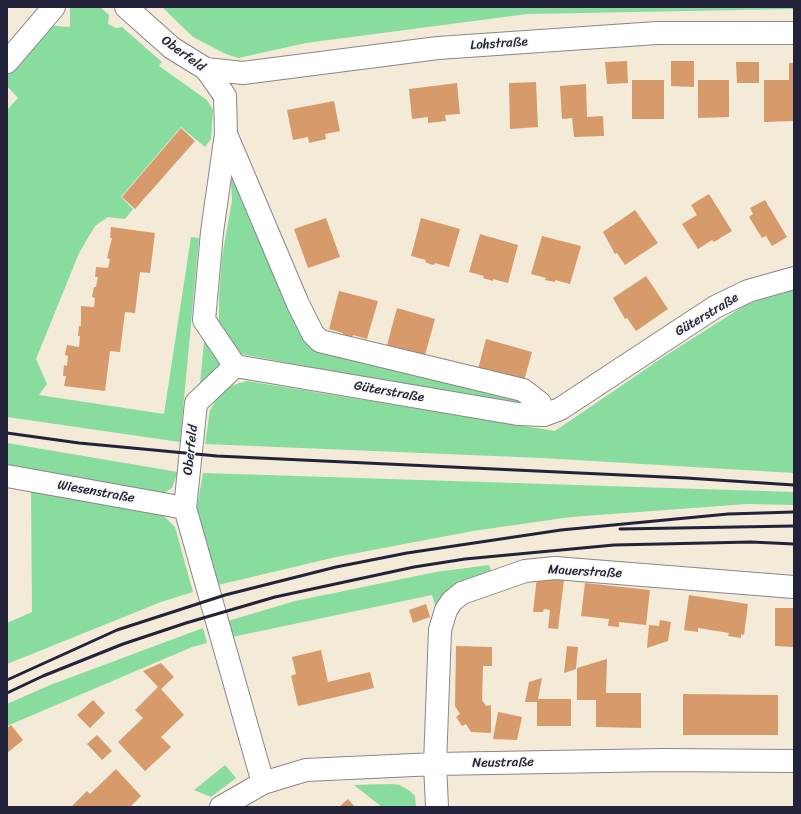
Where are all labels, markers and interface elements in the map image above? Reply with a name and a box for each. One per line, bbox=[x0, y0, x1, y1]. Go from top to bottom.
street label: Oberfeld bbox=[158, 33, 208, 75]
street label: Lohstraße bbox=[470, 34, 528, 54]
street label: Güterstraße bbox=[673, 290, 741, 340]
street label: Güterstraße bbox=[353, 378, 425, 406]
street label: Oberfeld bbox=[181, 424, 201, 476]
street label: Wiesenstraße bbox=[56, 478, 136, 506]
street label: Mauerstraße bbox=[547, 562, 623, 582]
street label: Neustraße bbox=[472, 755, 534, 771]

